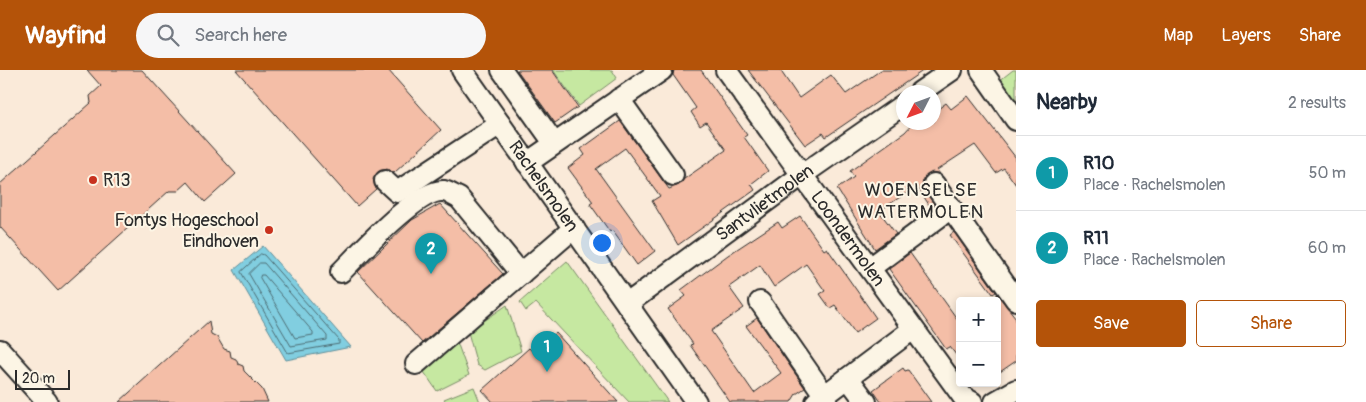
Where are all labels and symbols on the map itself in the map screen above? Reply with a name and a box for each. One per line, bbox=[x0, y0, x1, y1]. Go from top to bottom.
north arrow bbox=[896, 85, 941, 130]
street label: Rachelsmolen bbox=[503, 136, 583, 236]
street label: Santvlietmolen bbox=[711, 159, 818, 247]
place label: R13 bbox=[103, 169, 131, 192]
marker: R13 bbox=[87, 174, 99, 186]
district label: WOENSELSE WATERMOLEN bbox=[858, 178, 984, 224]
street label: Loondermolen bbox=[805, 186, 890, 291]
place label: Fontys Hogeschool Eindhoven bbox=[114, 209, 259, 253]
marker: Fontys Hogeschool Eindhoven bbox=[263, 224, 275, 236]
your location bbox=[589, 230, 615, 256]
pin: 2 bbox=[415, 233, 447, 274]
pin: 1 bbox=[531, 331, 563, 372]
scale bar bbox=[15, 367, 70, 390]

